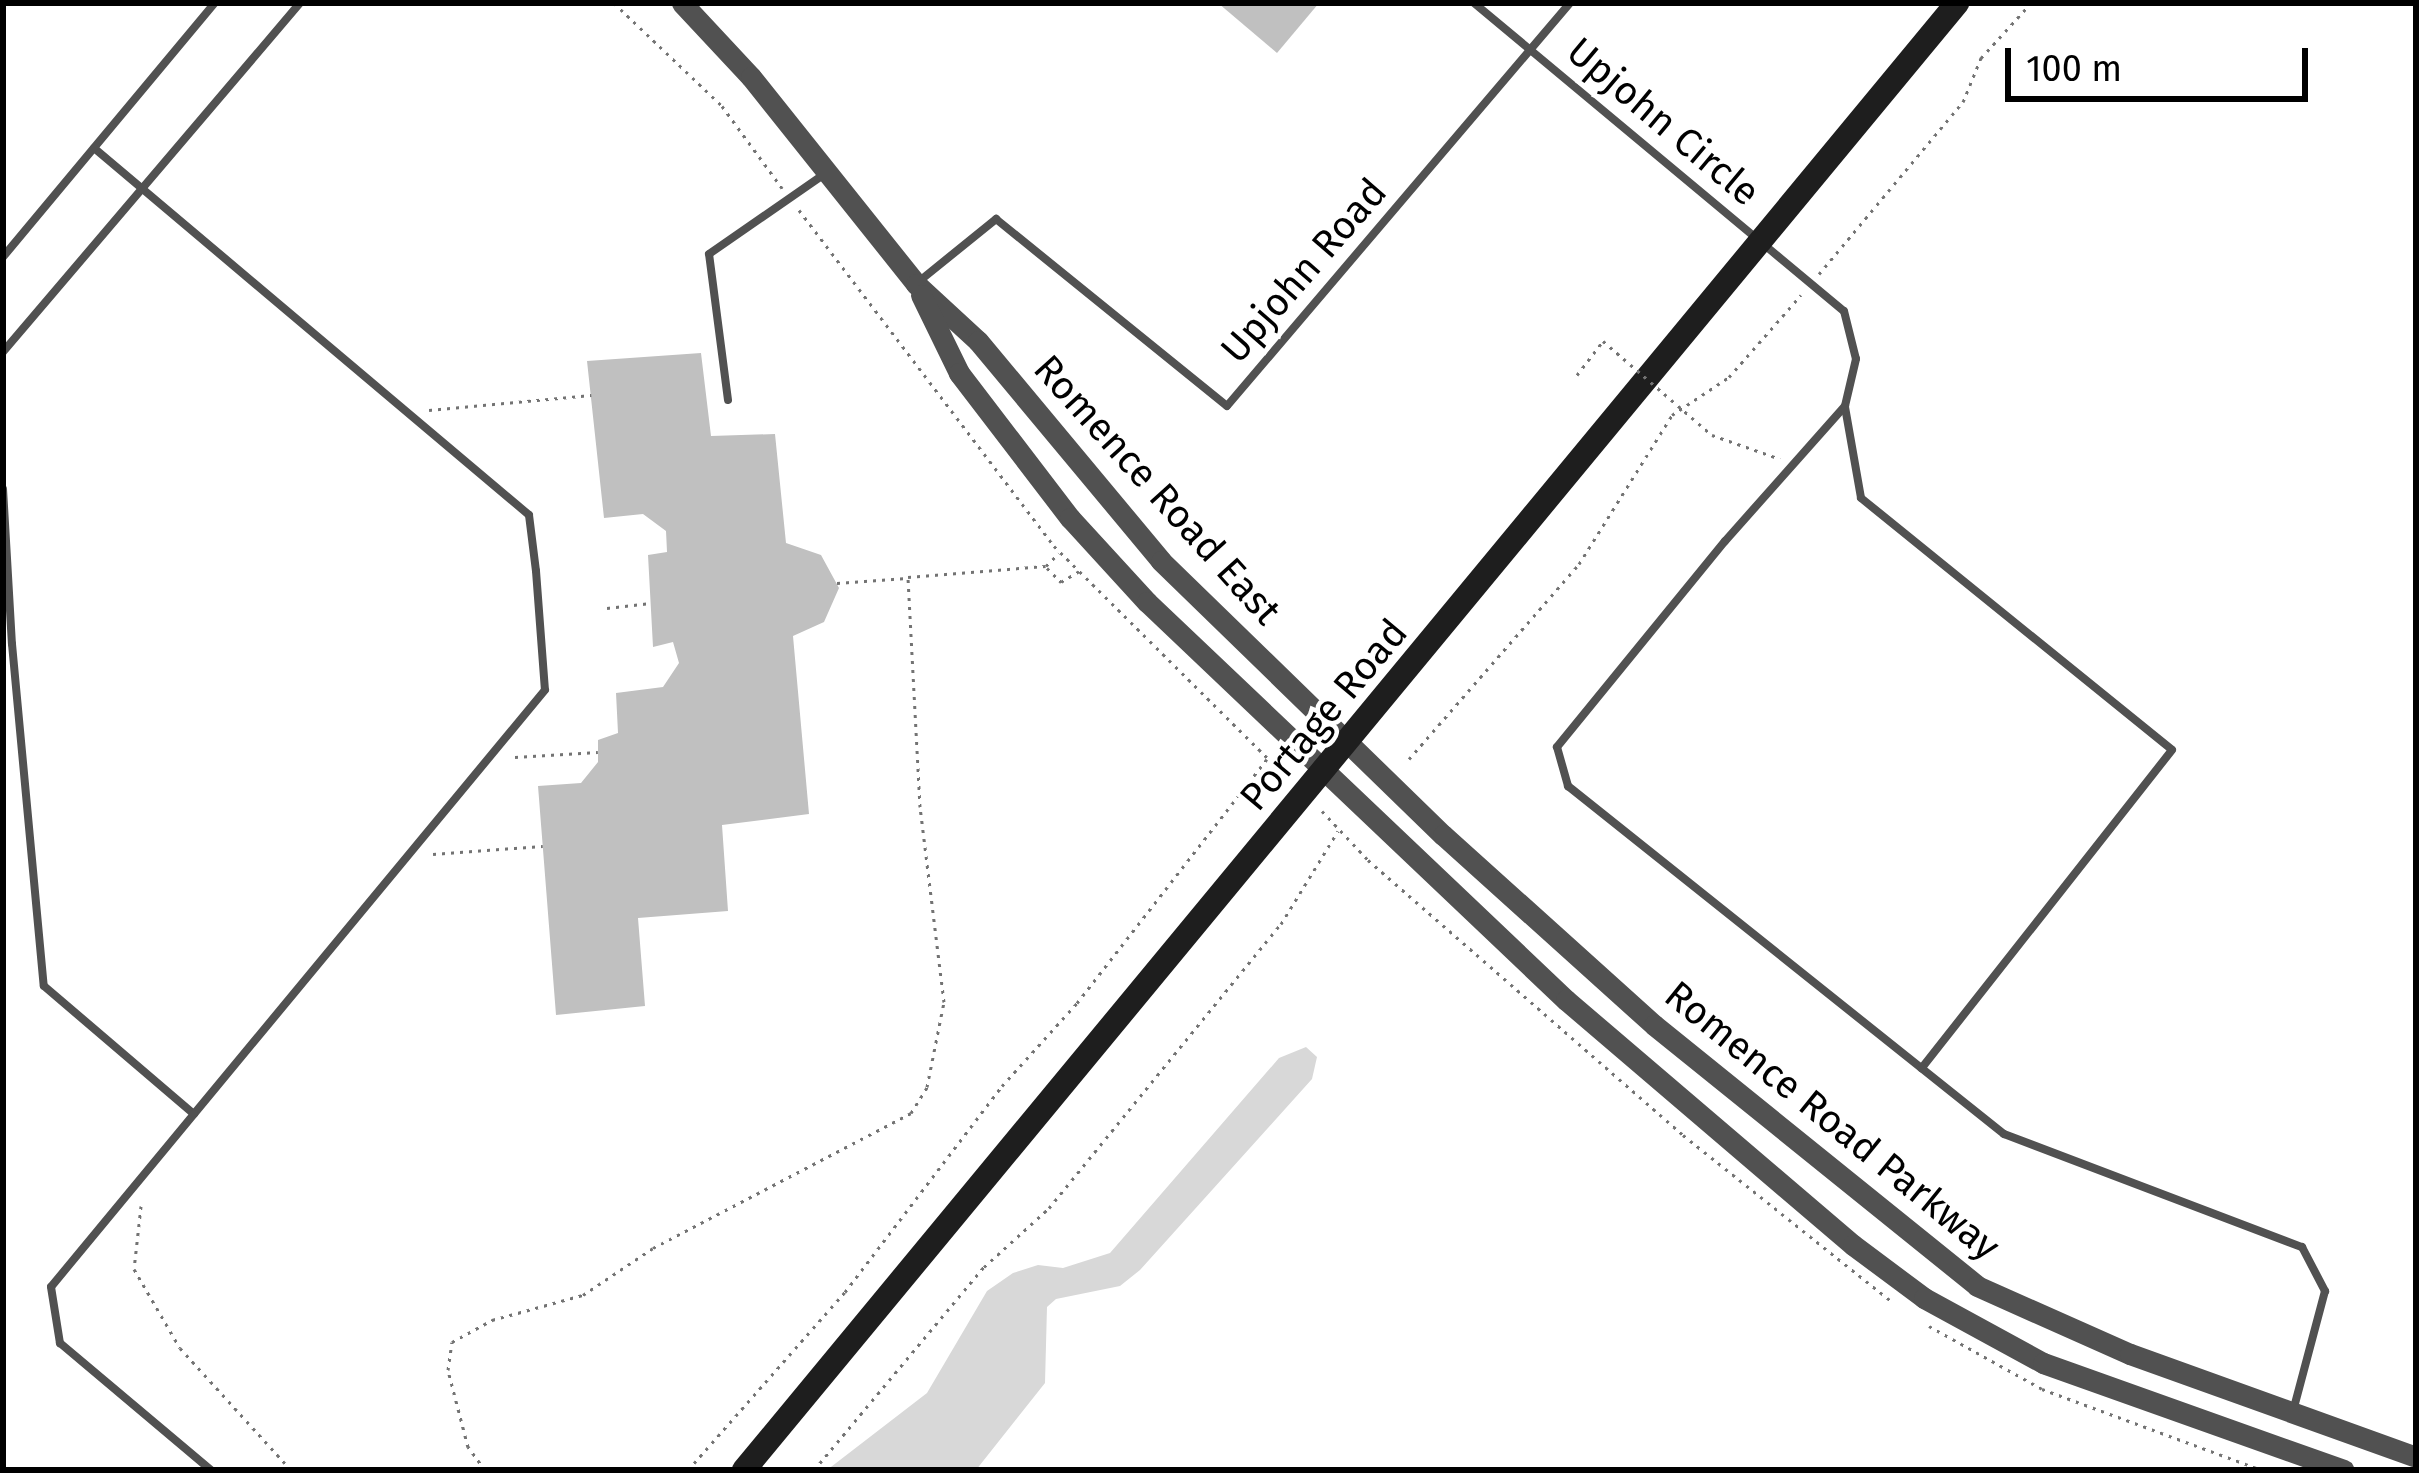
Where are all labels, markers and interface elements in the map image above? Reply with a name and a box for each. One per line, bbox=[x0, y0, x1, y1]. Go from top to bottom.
scale bar bbox=[2011, 24, 2314, 98]
street label: Upjohn Circle bbox=[1557, 28, 1769, 216]
text: 100 m bbox=[2026, 47, 2122, 91]
street label: Upjohn Road bbox=[1211, 169, 1397, 373]
street label: Romence Road East bbox=[1024, 346, 1290, 634]
street label: Portage Road bbox=[1231, 610, 1417, 820]
street label: Romence Road Parkway bbox=[1655, 972, 2009, 1270]

